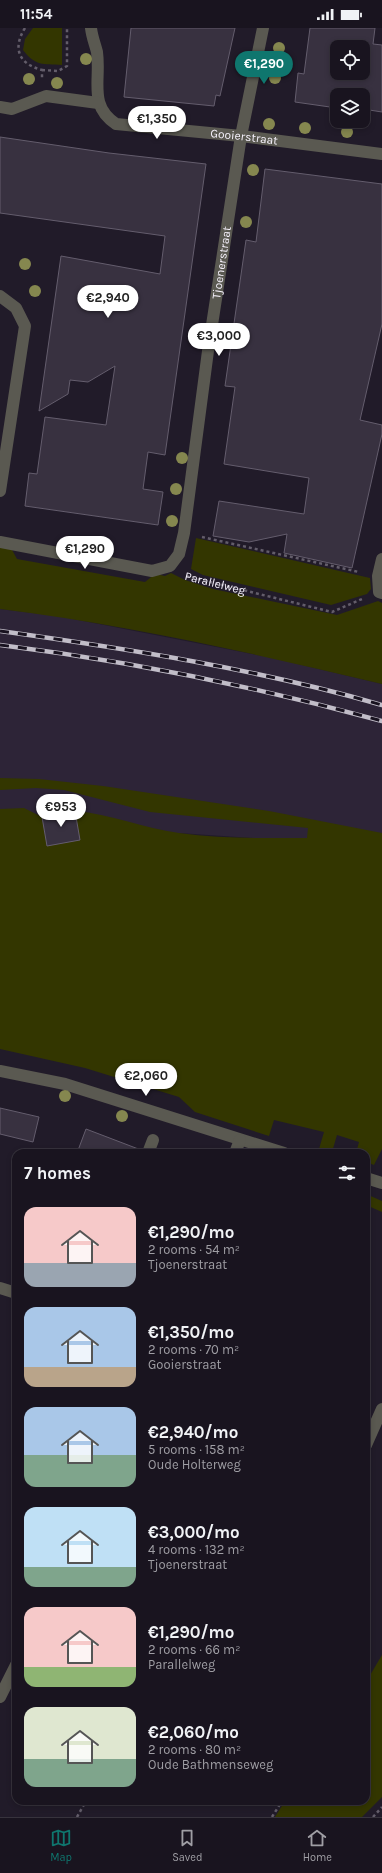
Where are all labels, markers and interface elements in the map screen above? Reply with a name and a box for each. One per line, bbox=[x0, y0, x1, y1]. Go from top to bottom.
text: 11:54 bbox=[20, 5, 52, 23]
map controls bbox=[330, 40, 370, 128]
button: locate bbox=[330, 40, 370, 80]
pin: €1,290 bbox=[231, 51, 297, 85]
text: €1,290 bbox=[244, 56, 284, 71]
button: layers bbox=[330, 88, 370, 128]
pin: €1,350 bbox=[124, 106, 190, 140]
text: €1,350 bbox=[137, 111, 177, 126]
street label: Gooierstraat bbox=[210, 126, 279, 148]
street label: Tjoenerstraat bbox=[209, 225, 234, 300]
pin: €2,940 bbox=[75, 285, 141, 319]
text: €2,940 bbox=[86, 290, 130, 305]
pin: €3,000 bbox=[186, 323, 252, 357]
text: €3,000 bbox=[197, 328, 241, 343]
pin: €1,290 bbox=[52, 536, 118, 570]
text: €1,290 bbox=[65, 541, 105, 556]
street label: Parallelweg bbox=[183, 569, 247, 597]
pin: €953 bbox=[37, 794, 85, 828]
text: €953 bbox=[45, 799, 77, 814]
pin: €2,060 bbox=[113, 1063, 179, 1097]
text: €2,060 bbox=[124, 1068, 168, 1083]
icon: filters bbox=[336, 1162, 358, 1184]
text: 7 homes bbox=[24, 1163, 91, 1183]
text: €1,290/mo bbox=[148, 1222, 234, 1242]
icon: home bbox=[56, 1223, 104, 1271]
text: 2 rooms · 54 m² bbox=[148, 1242, 240, 1257]
text: Tjoenerstraat bbox=[148, 1257, 227, 1272]
text: €1,350/mo bbox=[148, 1322, 234, 1342]
icon: home bbox=[56, 1323, 104, 1371]
text: 2 rooms · 70 m² bbox=[148, 1342, 239, 1357]
text: Gooierstraat bbox=[148, 1357, 221, 1372]
text: €2,940/mo bbox=[148, 1422, 238, 1442]
icon: home bbox=[56, 1423, 104, 1471]
text: 5 rooms · 158 m² bbox=[148, 1442, 245, 1457]
text: Oude Holterweg bbox=[148, 1457, 241, 1472]
text: €3,000/mo bbox=[148, 1522, 240, 1542]
icon: home bbox=[56, 1523, 104, 1571]
text: 4 rooms · 132 m² bbox=[148, 1542, 245, 1557]
text: Tjoenerstraat bbox=[148, 1557, 227, 1572]
text: €1,290/mo bbox=[148, 1622, 234, 1642]
icon: home bbox=[56, 1623, 104, 1671]
text: 2 rooms · 66 m² bbox=[148, 1642, 240, 1657]
text: Parallelweg bbox=[148, 1657, 215, 1672]
text: €2,060/mo bbox=[148, 1722, 239, 1742]
icon: home bbox=[56, 1723, 104, 1771]
text: 2 rooms · 80 m² bbox=[148, 1742, 241, 1757]
text: Oude Bathmenseweg bbox=[148, 1757, 273, 1772]
tab: Map bbox=[50, 1827, 72, 1864]
tab: Saved bbox=[172, 1827, 203, 1864]
tab: Home bbox=[303, 1827, 332, 1864]

